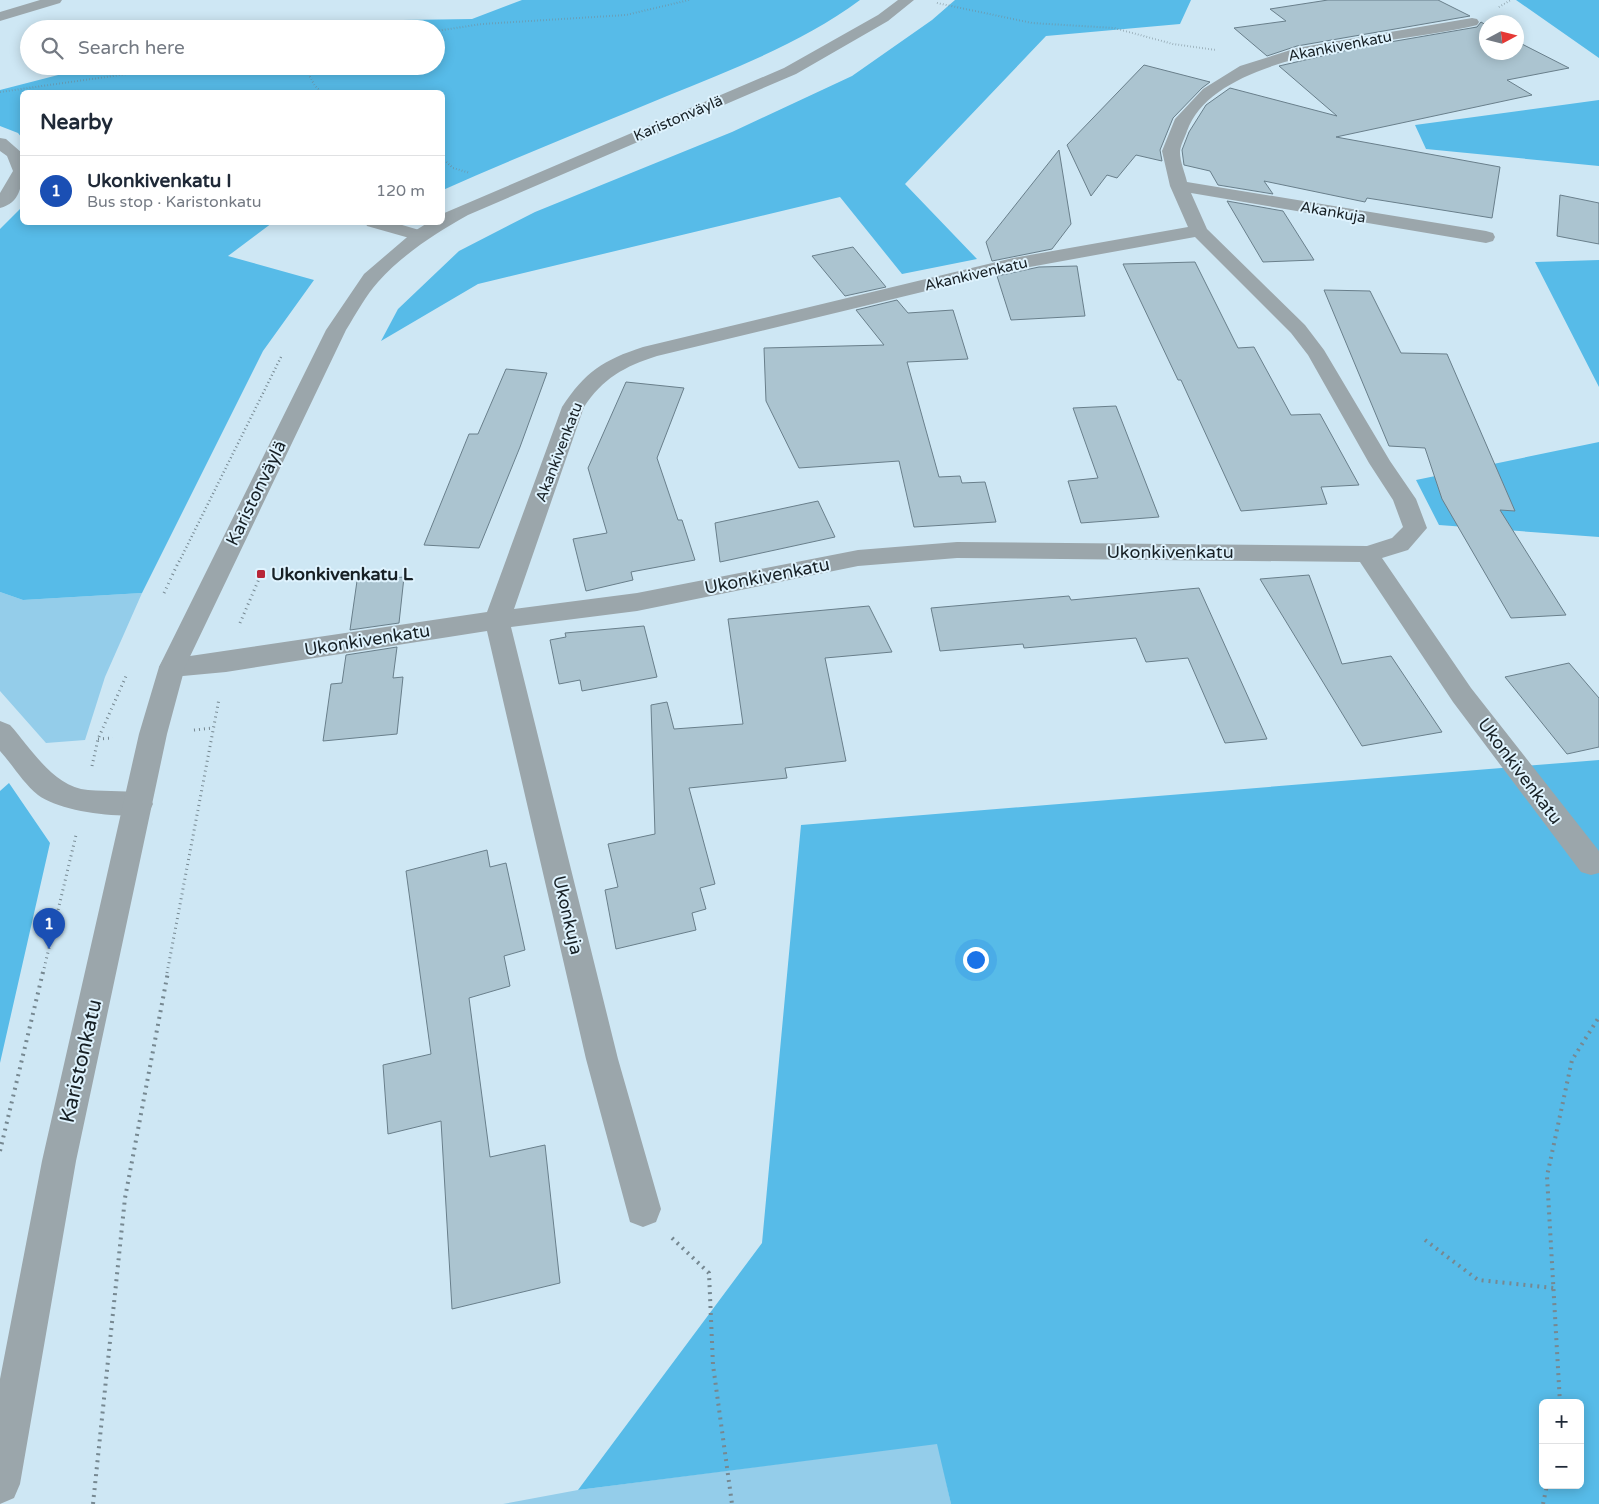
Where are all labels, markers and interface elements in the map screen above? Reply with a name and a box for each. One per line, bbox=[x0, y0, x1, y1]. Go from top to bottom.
north arrow bbox=[1479, 15, 1524, 60]
search box bbox=[20, 20, 445, 75]
street label: Akankivenkatu bbox=[1287, 27, 1393, 65]
icon: search bbox=[38, 34, 66, 62]
text: Search here bbox=[78, 37, 185, 59]
street label: Karistonväylä bbox=[631, 91, 725, 145]
text: Nearby bbox=[40, 110, 113, 135]
text: Ukonkivenkatu I bbox=[87, 170, 232, 192]
text: 1 bbox=[51, 181, 61, 201]
text: 120 m bbox=[376, 181, 425, 201]
text: Bus stop · Karistonkatu bbox=[87, 192, 262, 212]
street label: Akankuja bbox=[1299, 197, 1367, 227]
street label: Akankivenkatu bbox=[923, 253, 1029, 295]
street label: Akankivenkatu bbox=[532, 400, 586, 504]
street label: Karistonväylä bbox=[221, 437, 291, 549]
street label: Ukonkivenkatu bbox=[1106, 541, 1234, 563]
street label: Ukonkivenkatu bbox=[702, 553, 832, 599]
place label: Ukonkivenkatu L bbox=[271, 563, 414, 585]
marker: Ukonkivenkatu L bbox=[255, 568, 267, 580]
street label: Ukonkivenkatu bbox=[302, 619, 432, 661]
street label: Ukonkivenkatu bbox=[1473, 714, 1567, 828]
street label: Ukonkuja bbox=[548, 873, 588, 957]
pin: 1 bbox=[33, 908, 65, 949]
your location bbox=[963, 947, 989, 973]
street label: Karistonkatu bbox=[55, 997, 107, 1125]
map controls bbox=[1539, 1399, 1584, 1489]
button: + bbox=[1539, 1399, 1584, 1444]
button: − bbox=[1539, 1444, 1584, 1489]

